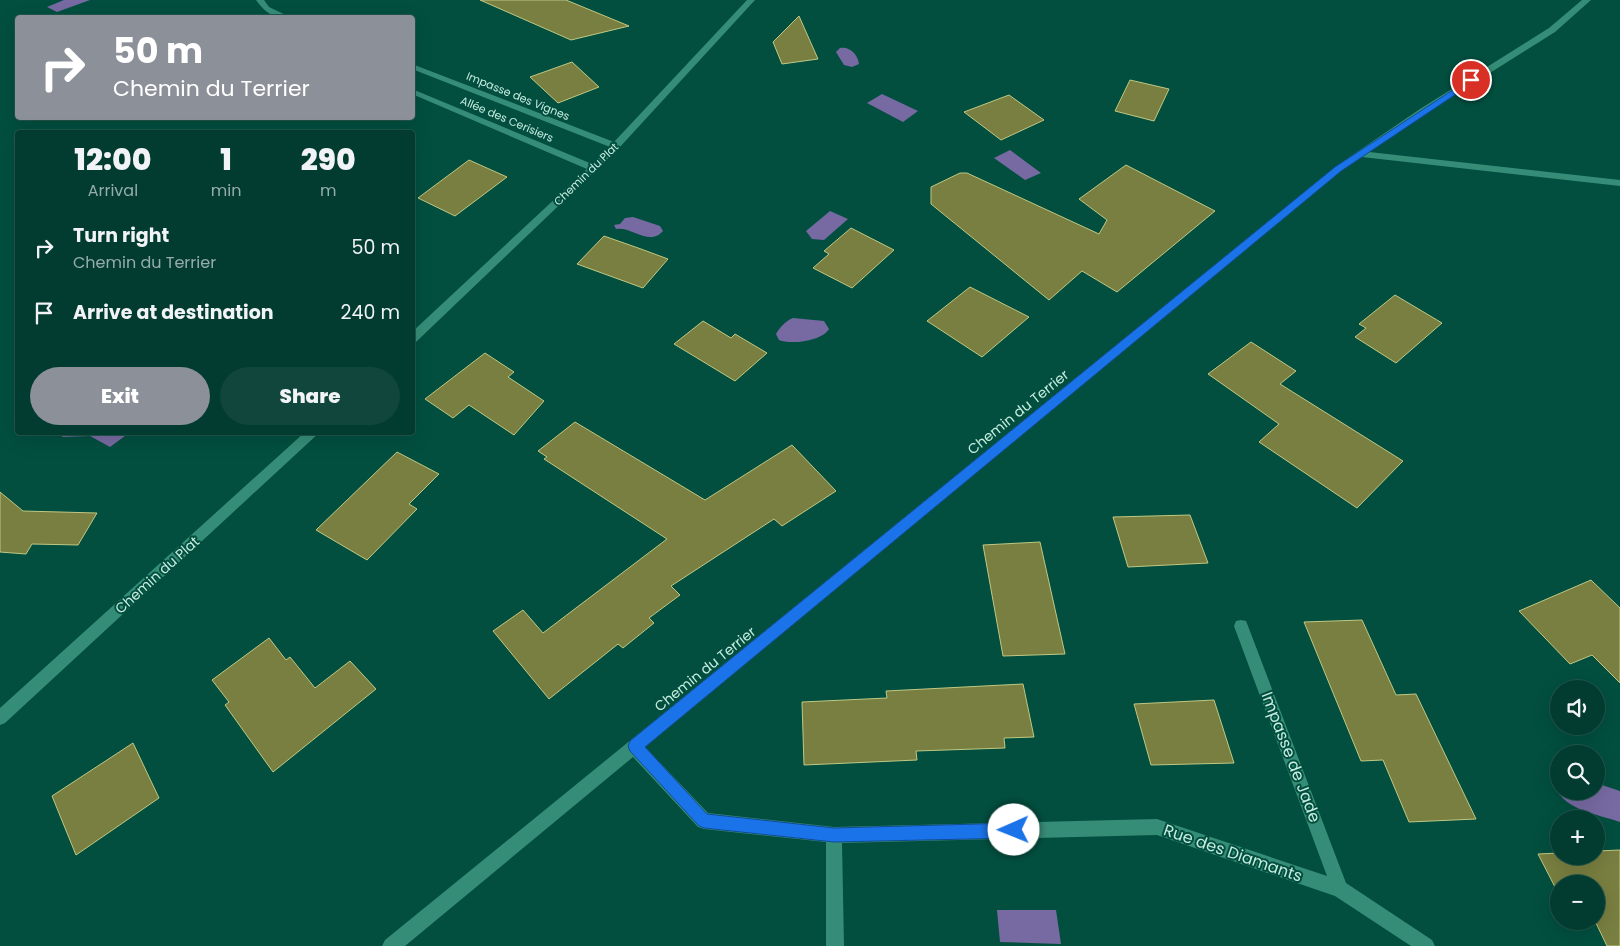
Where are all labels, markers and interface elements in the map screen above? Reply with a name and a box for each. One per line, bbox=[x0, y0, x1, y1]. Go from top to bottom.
text: 50 m bbox=[113, 26, 203, 75]
icon: right bbox=[30, 35, 95, 100]
pin bbox=[1450, 59, 1492, 101]
icon: arrive bbox=[1457, 66, 1485, 94]
street label: Impasse des Vignes bbox=[464, 68, 572, 124]
text: Chemin du Terrier bbox=[113, 73, 310, 104]
street label: Allée des Cerisiers bbox=[458, 92, 556, 146]
text: 12:00 bbox=[74, 138, 151, 181]
text: 1 bbox=[220, 138, 232, 181]
text: 290 bbox=[301, 138, 356, 181]
street label: Chemin du Plat bbox=[550, 139, 622, 209]
text: Arrival bbox=[88, 179, 138, 202]
text: min bbox=[211, 179, 241, 202]
text: m bbox=[320, 179, 336, 202]
text: Turn right bbox=[73, 222, 169, 249]
icon: right bbox=[30, 234, 58, 262]
text: 50 m bbox=[351, 234, 400, 261]
text: Chemin du Terrier bbox=[73, 251, 216, 274]
icon: arrive bbox=[30, 299, 58, 327]
text: Arrive at destination bbox=[73, 299, 274, 326]
text: 240 m bbox=[341, 299, 400, 326]
street label: Chemin du Terrier bbox=[963, 365, 1073, 459]
button: Exit bbox=[30, 367, 210, 425]
button: Share bbox=[220, 367, 400, 425]
street label: Chemin du Plat bbox=[110, 532, 204, 618]
street label: Chemin du Terrier bbox=[650, 622, 760, 716]
map controls bbox=[1550, 680, 1605, 930]
button: sound bbox=[1550, 680, 1605, 735]
street label: Impasse de Jade bbox=[1256, 688, 1326, 826]
button: search bbox=[1550, 745, 1605, 800]
position arrow bbox=[987, 803, 1039, 855]
button: + bbox=[1550, 810, 1605, 865]
street label: Rue des Diamants bbox=[1161, 818, 1305, 888]
button: − bbox=[1550, 875, 1605, 930]

